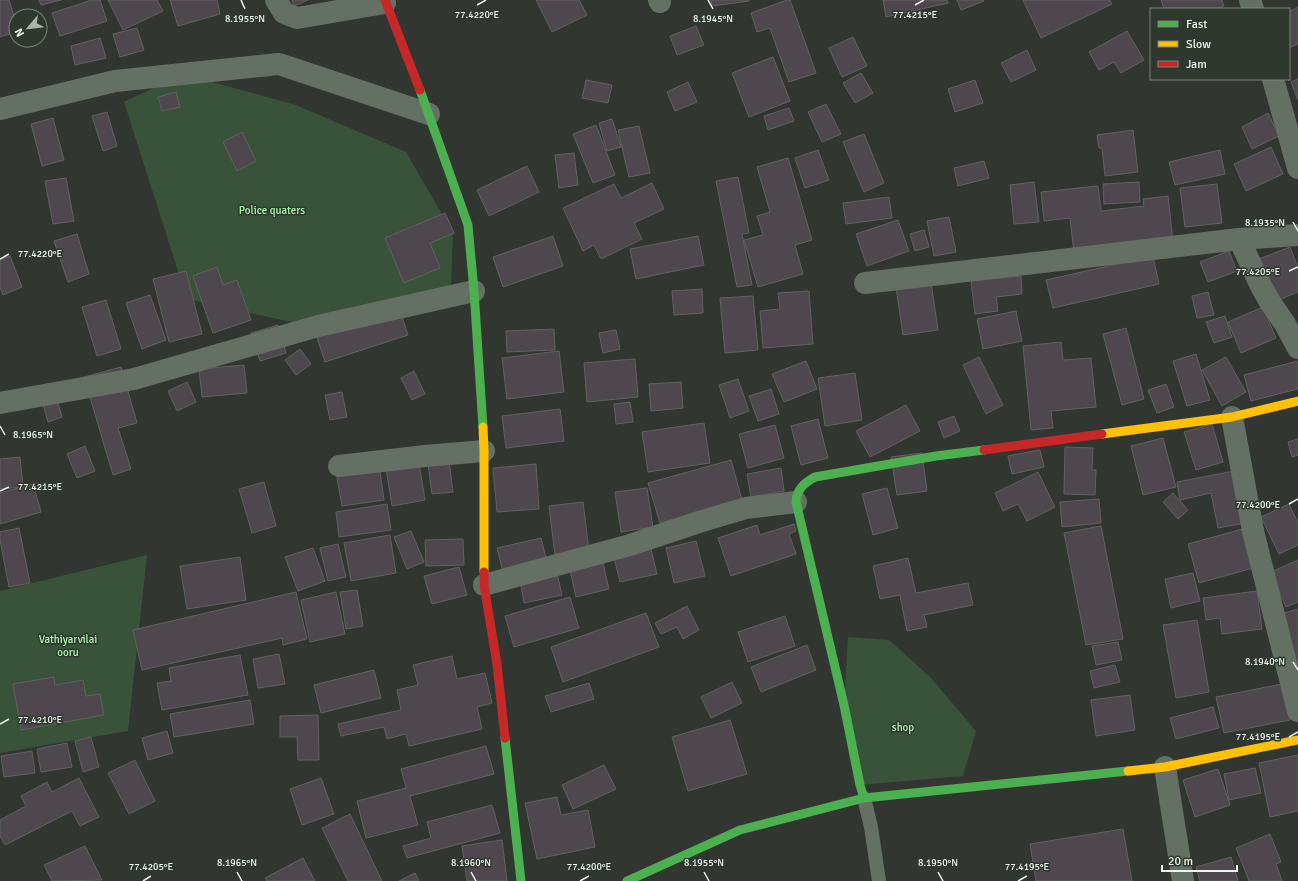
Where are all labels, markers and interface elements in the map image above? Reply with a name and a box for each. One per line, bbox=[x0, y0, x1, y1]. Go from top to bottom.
north arrow bbox=[8, 8, 48, 48]
legend bbox=[1150, 8, 1290, 80]
text: 77.4220°E bbox=[455, 9, 500, 21]
text: 77.4215°E bbox=[893, 9, 938, 21]
text: 8.1955°N bbox=[225, 13, 265, 25]
text: 8.1945°N bbox=[693, 13, 733, 25]
text: Fast bbox=[1186, 17, 1207, 32]
text: N bbox=[12, 26, 27, 39]
text: Slow bbox=[1186, 37, 1211, 52]
text: Jam bbox=[1186, 57, 1207, 72]
park label: Police quaters bbox=[239, 204, 305, 217]
text: 8.1935°N bbox=[1245, 217, 1285, 229]
text: 77.4220°E bbox=[18, 248, 63, 260]
text: 77.4205°E bbox=[1236, 266, 1281, 278]
text: 8.1965°N bbox=[13, 429, 53, 441]
text: 77.4215°E bbox=[18, 481, 63, 493]
text: 77.4200°E bbox=[1236, 499, 1281, 511]
park label: Vathiyarvilai ooru bbox=[39, 633, 97, 659]
text: 8.1940°N bbox=[1245, 656, 1285, 668]
text: 77.4210°E bbox=[18, 714, 63, 726]
park label: shop bbox=[892, 721, 914, 734]
text: 77.4195°E bbox=[1236, 731, 1281, 743]
scale bar bbox=[1162, 847, 1237, 873]
text: 20 m bbox=[1168, 854, 1193, 869]
text: 8.1965°N bbox=[217, 857, 257, 869]
text: 8.1960°N bbox=[451, 857, 491, 869]
text: 8.1955°N bbox=[684, 857, 724, 869]
text: 8.1950°N bbox=[918, 857, 958, 869]
text: 77.4205°E bbox=[129, 861, 174, 873]
text: 77.4200°E bbox=[567, 861, 612, 873]
text: 77.4195°E bbox=[1005, 861, 1050, 873]

